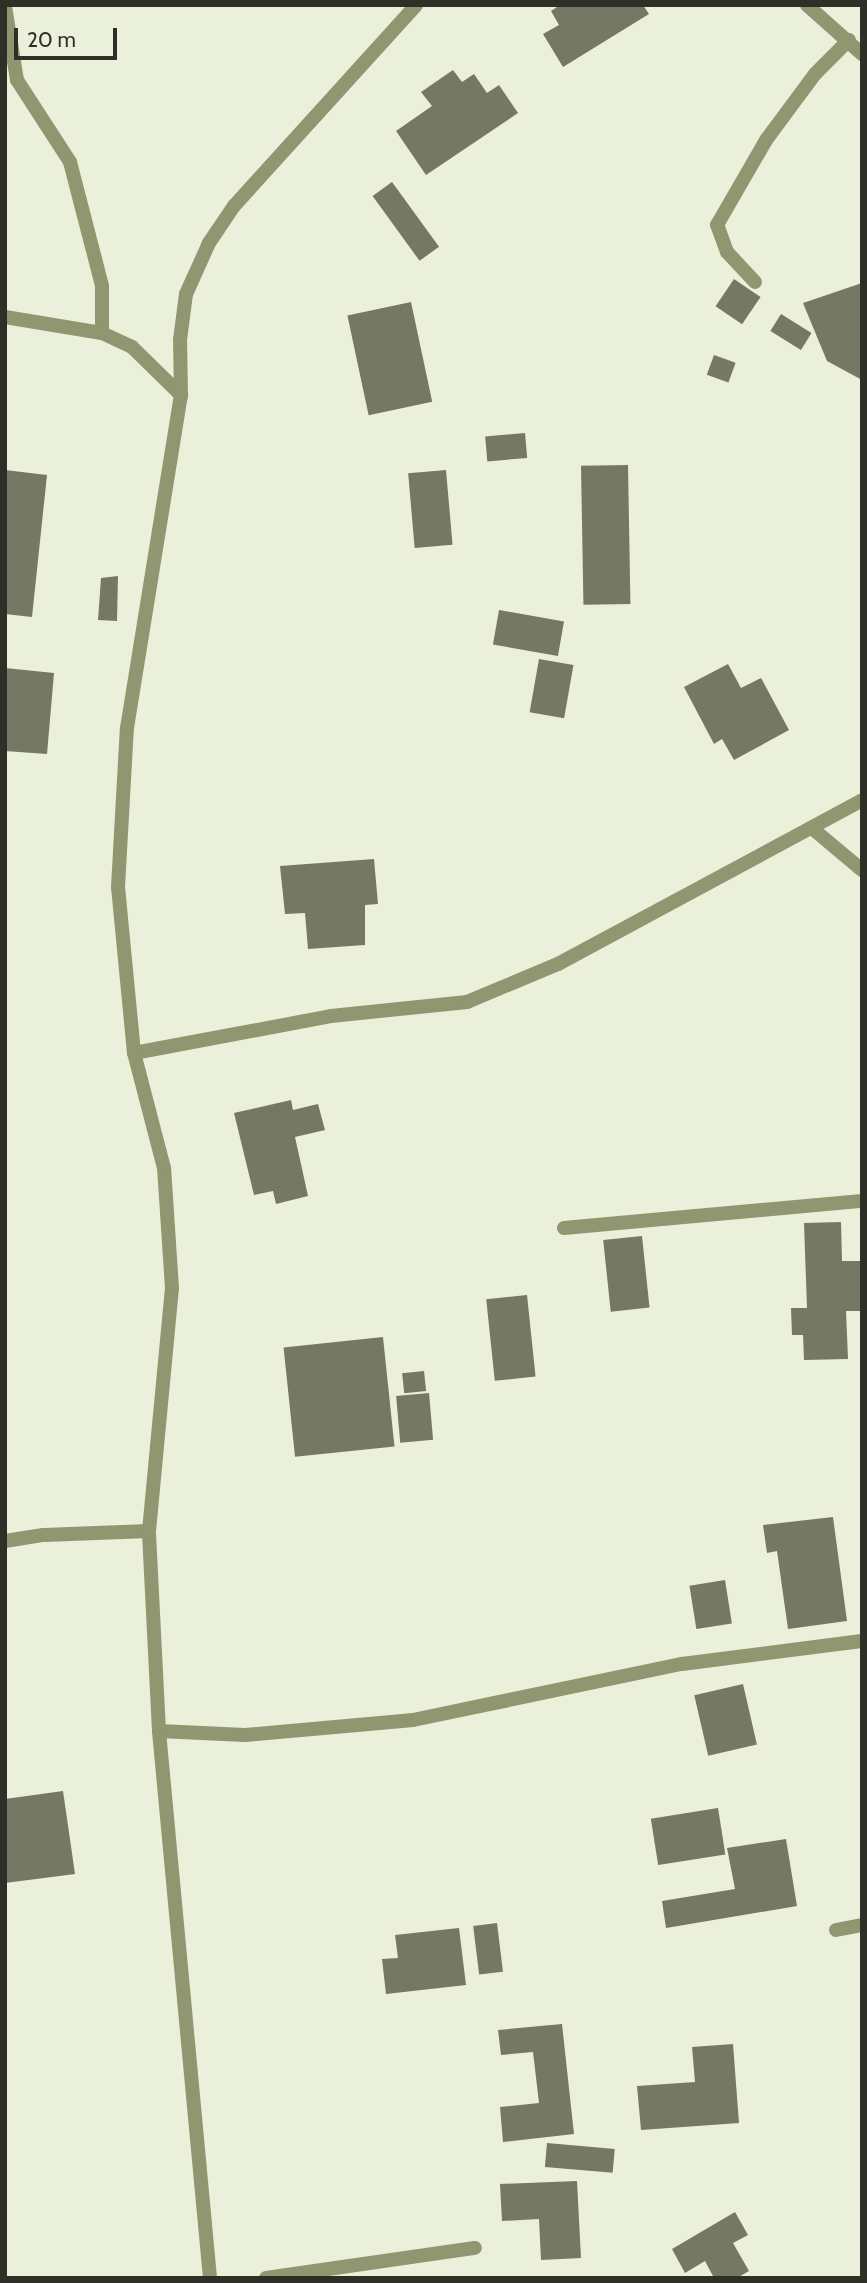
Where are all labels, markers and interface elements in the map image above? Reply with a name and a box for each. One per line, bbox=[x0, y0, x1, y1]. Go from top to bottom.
scale bar bbox=[18, 14, 121, 58]
text: 20 m bbox=[27, 27, 76, 52]

